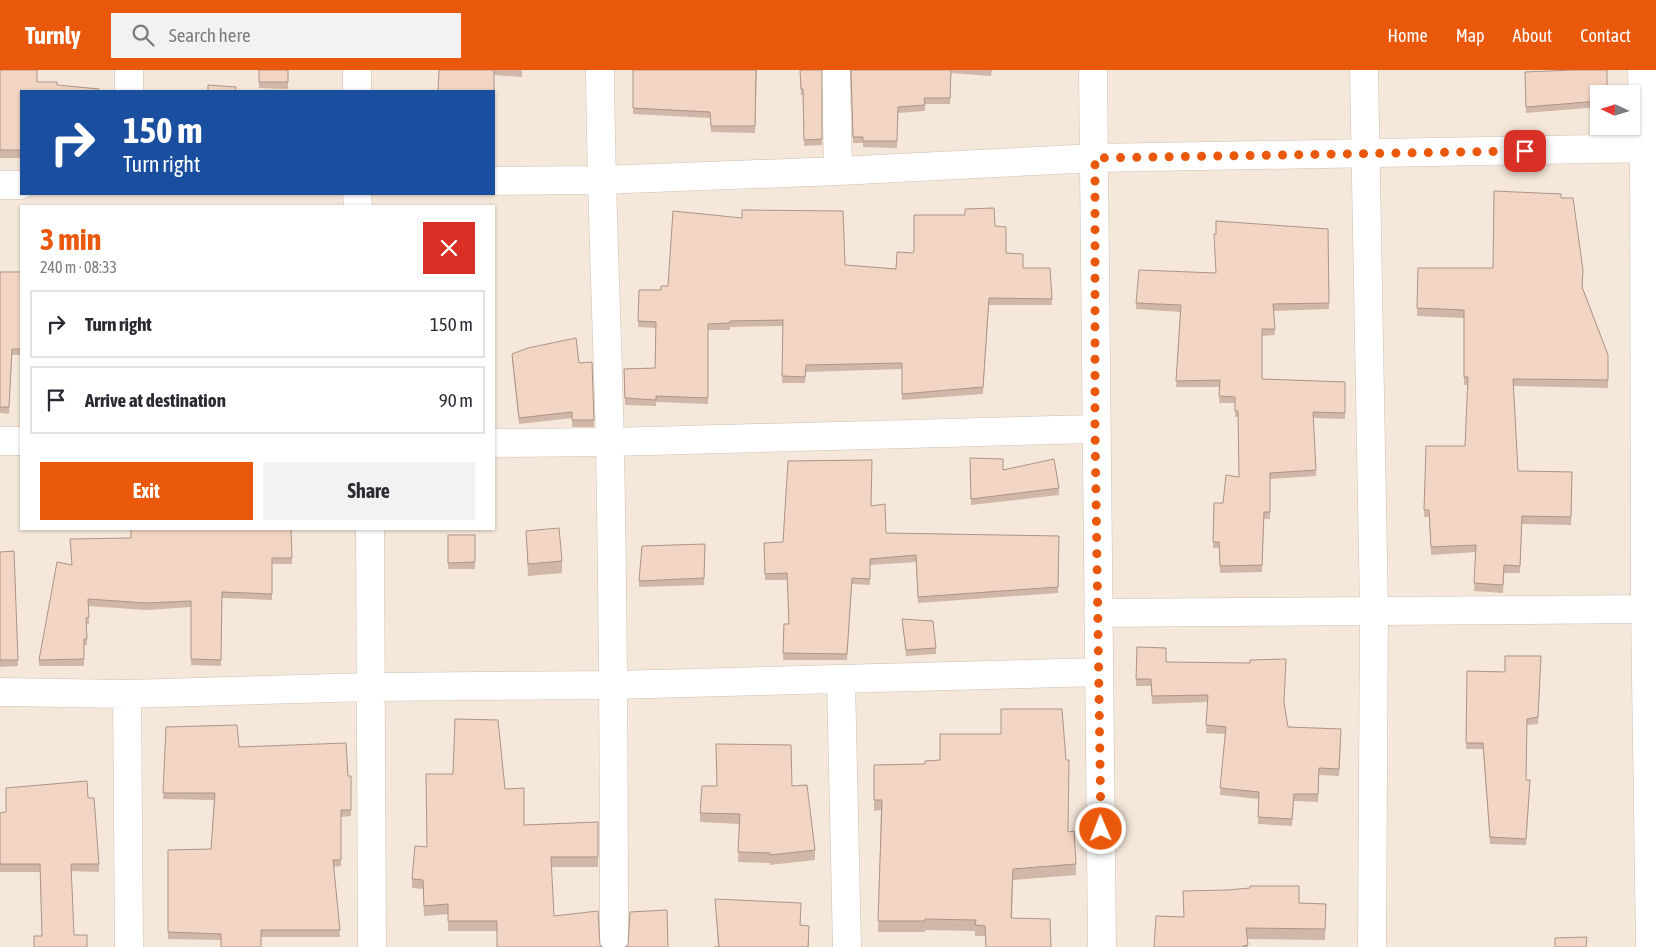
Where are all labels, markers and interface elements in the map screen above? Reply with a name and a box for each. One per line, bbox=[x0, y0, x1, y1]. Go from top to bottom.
search box bbox=[111, 13, 461, 58]
icon: search bbox=[129, 21, 157, 49]
text: Turnly bbox=[25, 22, 81, 49]
text: Search here bbox=[169, 24, 251, 46]
text: Home bbox=[1388, 25, 1428, 46]
text: Map bbox=[1456, 25, 1485, 46]
text: About bbox=[1513, 25, 1552, 46]
text: Contact bbox=[1580, 25, 1631, 46]
north arrow bbox=[1590, 85, 1640, 135]
map controls bbox=[1590, 85, 1640, 135]
icon: right bbox=[40, 110, 105, 175]
text: 150 m bbox=[123, 110, 202, 150]
pin bbox=[1504, 130, 1546, 172]
icon: arrive bbox=[1511, 137, 1539, 165]
text: Turn right bbox=[123, 151, 200, 177]
text: 3 min bbox=[40, 222, 101, 256]
button: close bbox=[423, 222, 475, 274]
text: 240 m · 08:33 bbox=[40, 258, 117, 276]
icon: right bbox=[42, 310, 70, 338]
text: Turn right bbox=[85, 313, 152, 335]
text: 150 m bbox=[430, 313, 473, 335]
icon: arrive bbox=[42, 386, 70, 414]
text: Arrive at destination bbox=[85, 389, 226, 411]
text: 90 m bbox=[439, 389, 473, 411]
button: Exit bbox=[40, 462, 253, 520]
button: Share bbox=[263, 462, 475, 520]
position arrow bbox=[1074, 802, 1126, 854]

